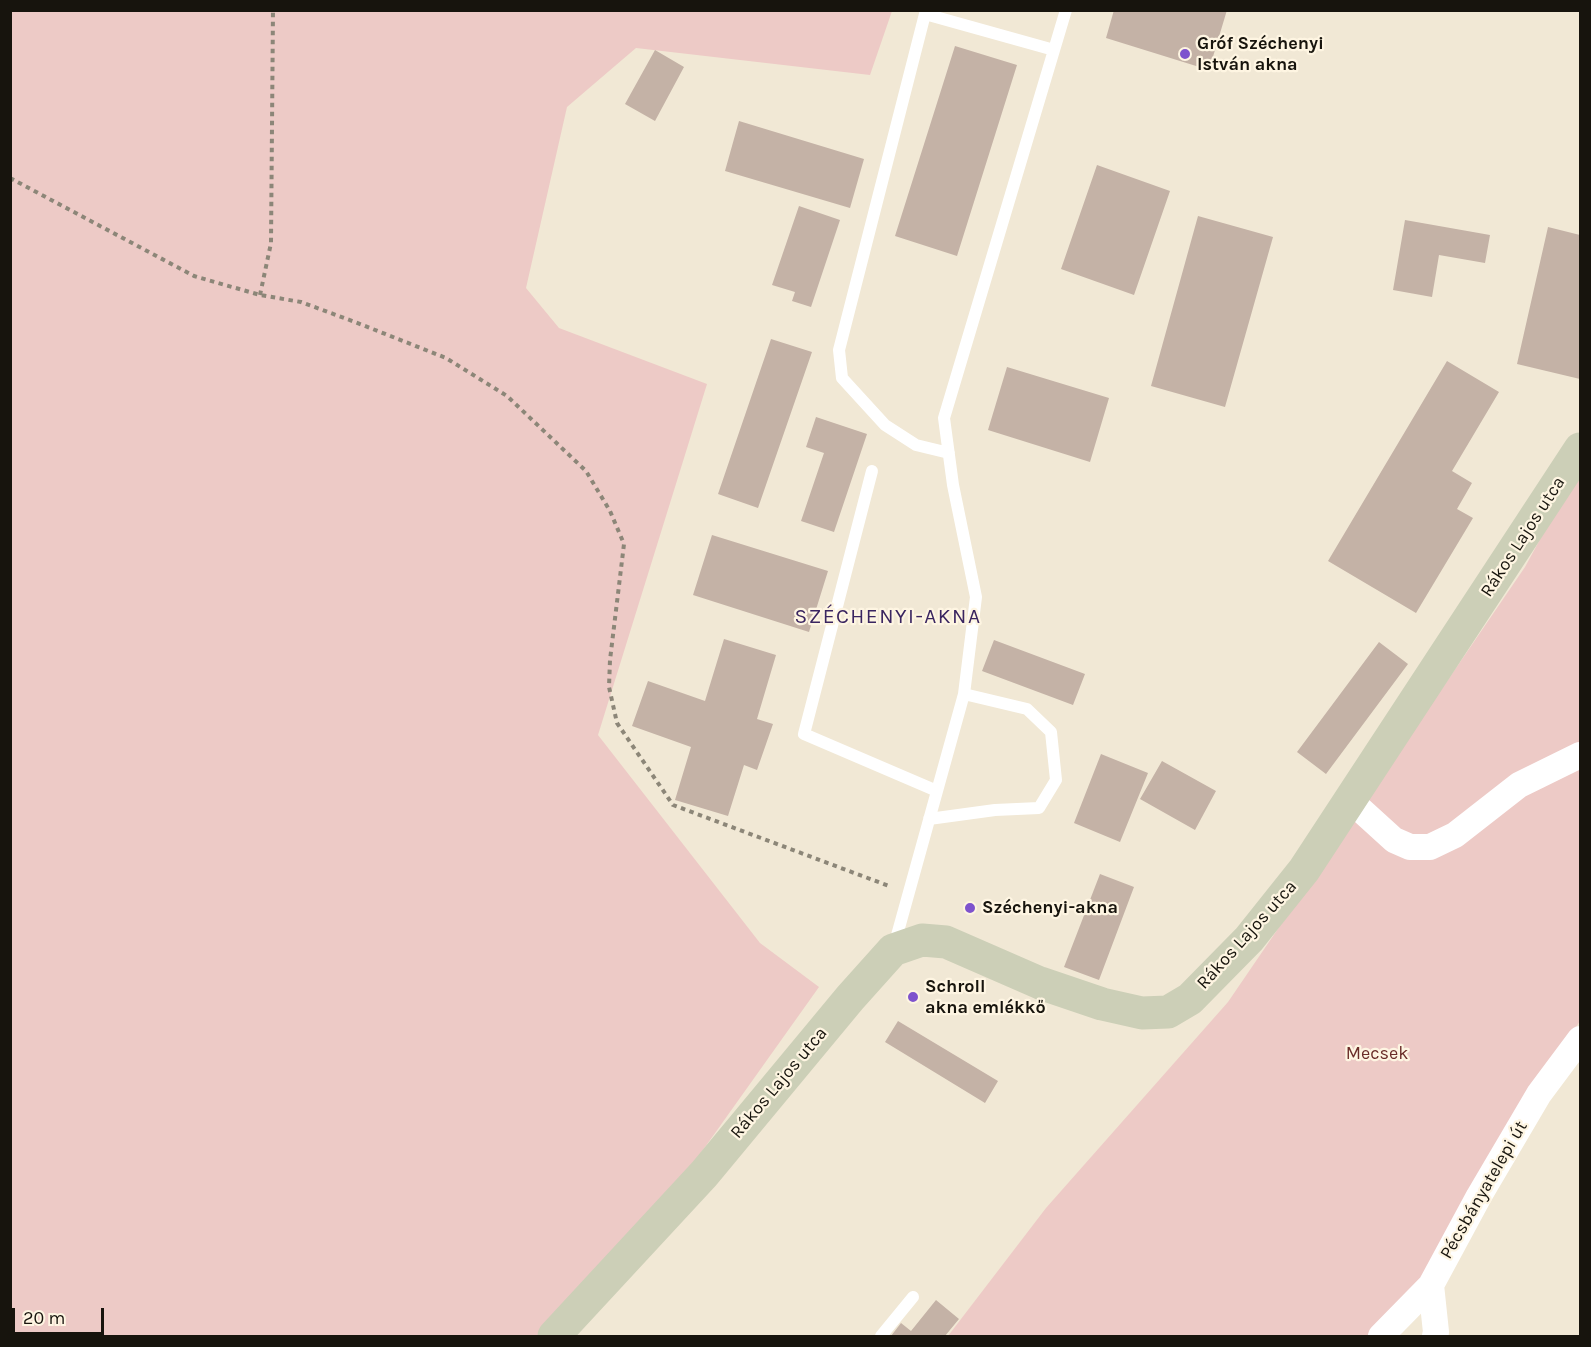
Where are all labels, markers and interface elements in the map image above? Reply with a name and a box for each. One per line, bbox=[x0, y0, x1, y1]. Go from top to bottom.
place label: Gróf Széchenyi István akna bbox=[1197, 33, 1324, 76]
marker: Gróf Széchenyi István akna bbox=[1178, 47, 1192, 61]
street label: Rákos Lajos utca bbox=[1476, 473, 1570, 601]
district label: SZÉCHENYI-AKNA bbox=[795, 604, 981, 630]
street label: Rákos Lajos utca bbox=[1192, 876, 1302, 994]
place label: Széchenyi-akna bbox=[982, 897, 1118, 919]
marker: Széchenyi-akna bbox=[963, 901, 977, 915]
place label: Schroll akna emlékkő bbox=[925, 976, 1046, 1018]
marker: Schroll akna emlékkő bbox=[906, 990, 920, 1004]
street label: Rákos Lajos utca bbox=[726, 1023, 832, 1143]
park label: Mecsek bbox=[1346, 1043, 1408, 1065]
street label: Pécsbányatelepi út bbox=[1436, 1117, 1532, 1263]
scale bar bbox=[15, 1296, 106, 1334]
text: 20 m bbox=[23, 1307, 65, 1329]

